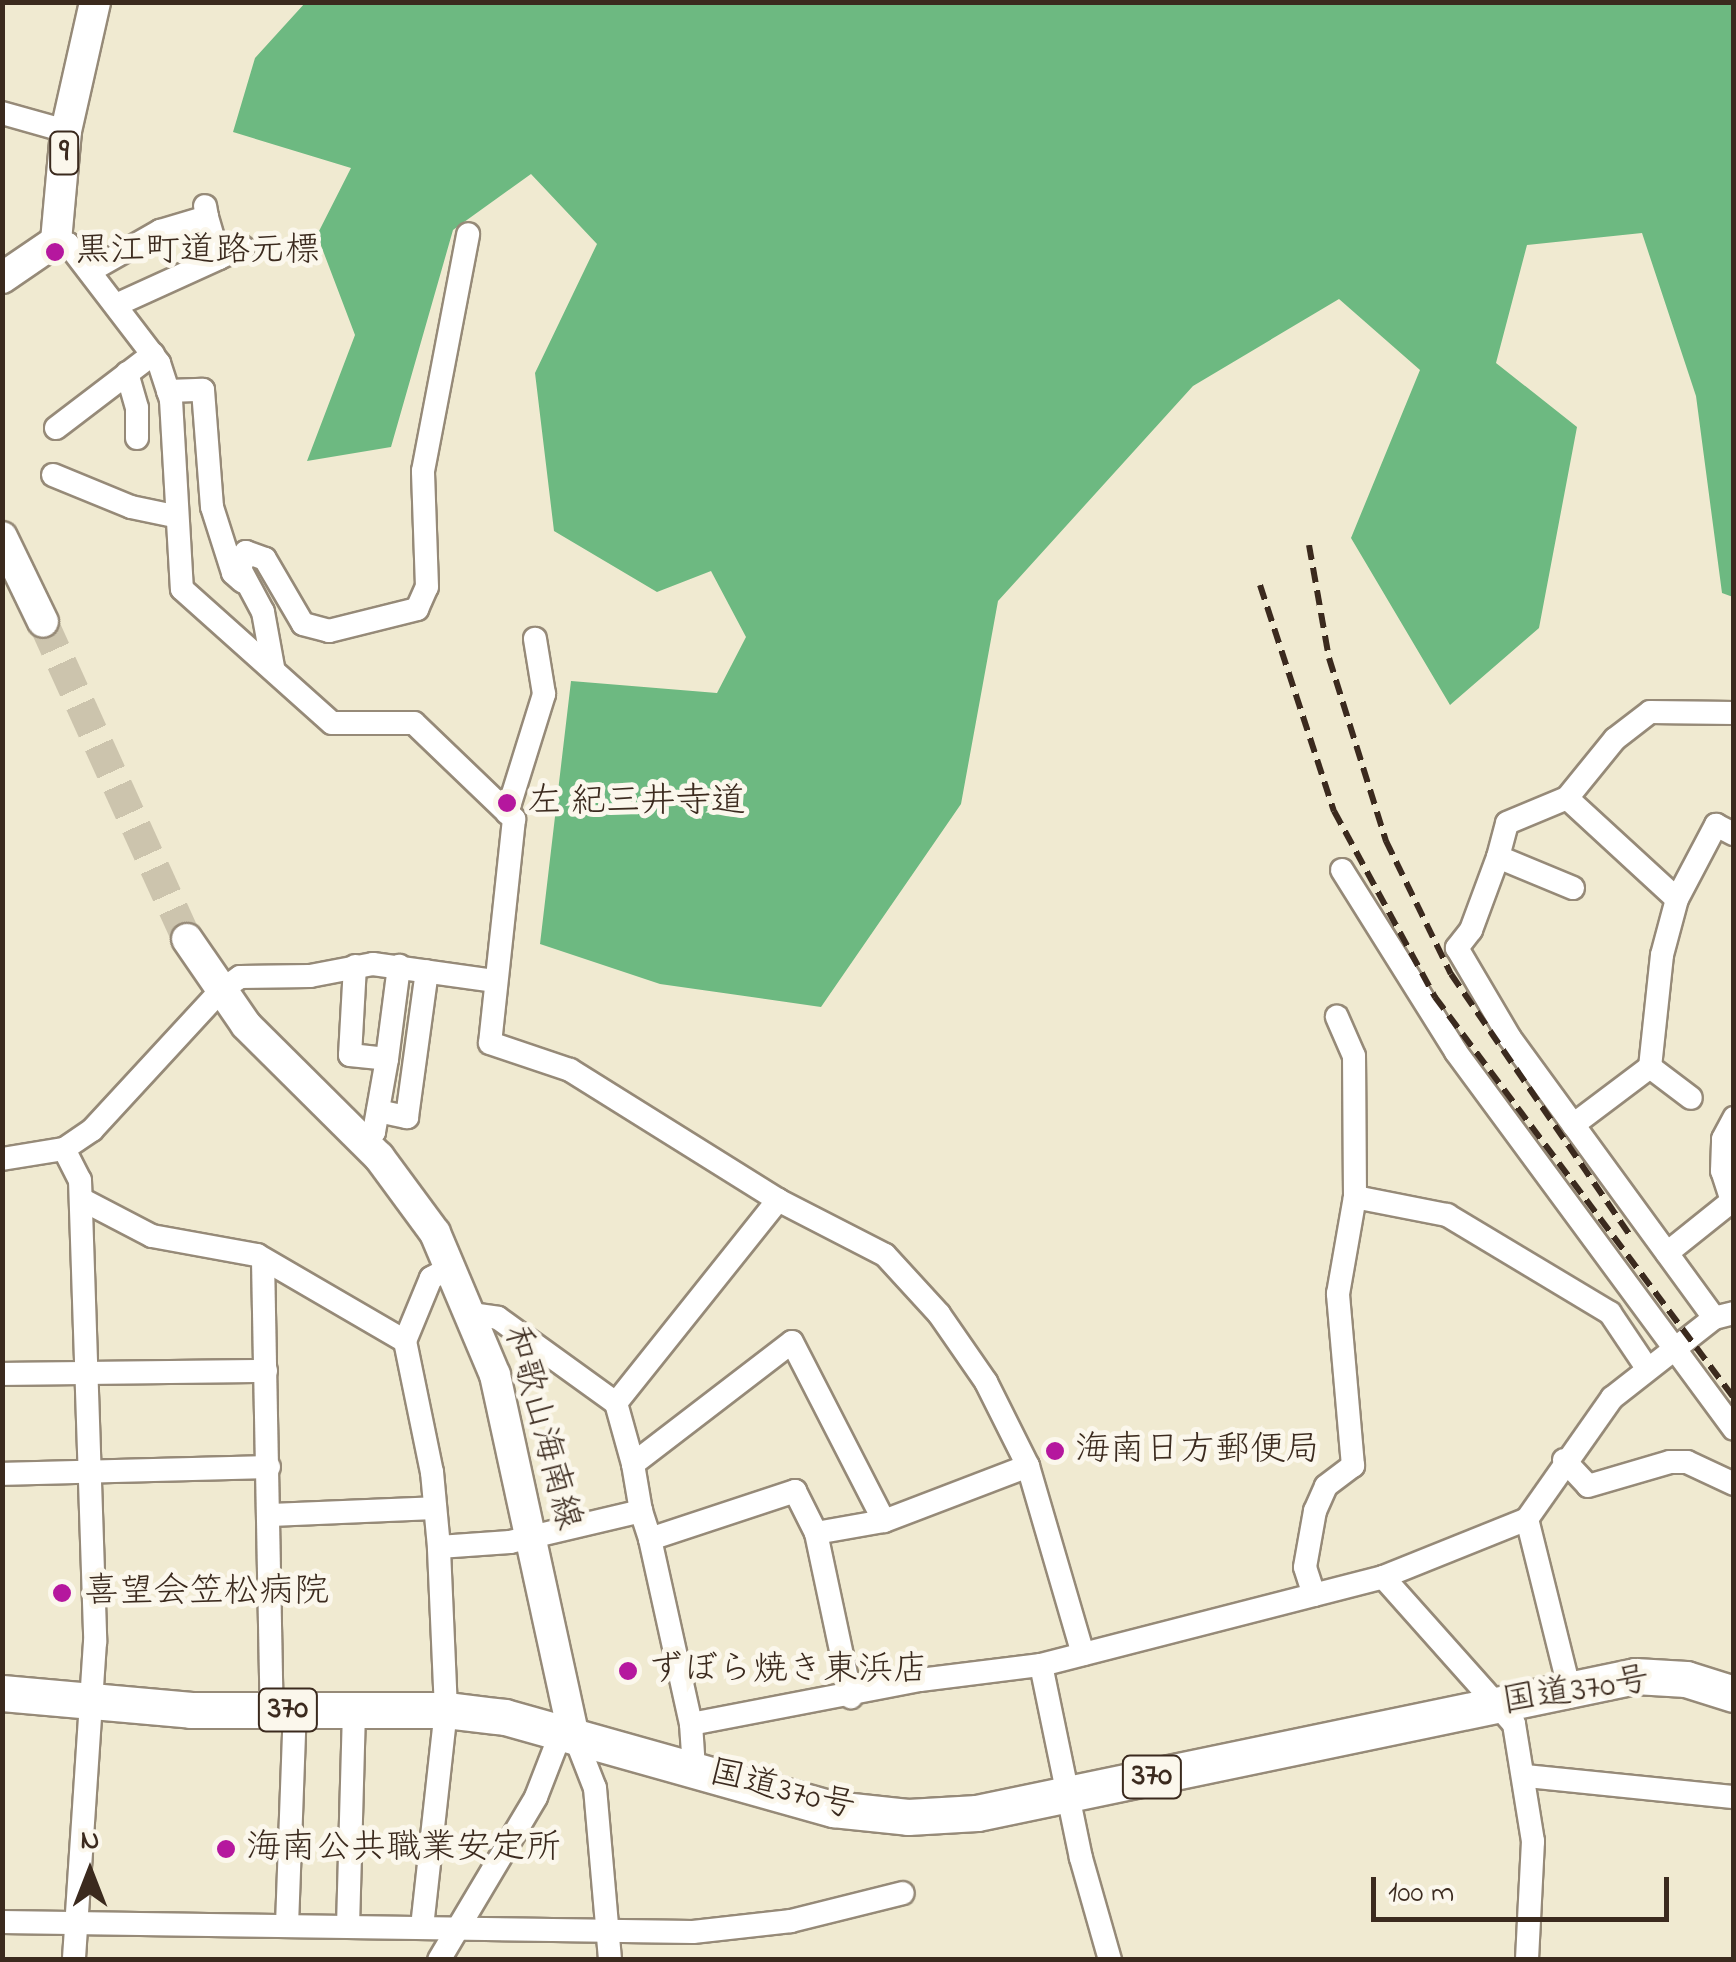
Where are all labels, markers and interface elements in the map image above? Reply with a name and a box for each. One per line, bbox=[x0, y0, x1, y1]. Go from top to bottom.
road number: 9 bbox=[49, 126, 79, 180]
place label: 黒江町道路元標 bbox=[75, 231, 320, 273]
marker: 黒江町道路元標 bbox=[44, 241, 66, 263]
place label: 左 紀三井寺道 bbox=[527, 782, 746, 824]
marker: 左 紀三井寺道 bbox=[496, 792, 518, 814]
street label: 和歌山海南線 bbox=[494, 1321, 588, 1535]
place label: 海南日方郵便局 bbox=[1075, 1430, 1320, 1472]
marker: 海南日方郵便局 bbox=[1044, 1440, 1066, 1462]
place label: 喜望会笠松病院 bbox=[84, 1572, 329, 1614]
marker: 喜望会笠松病院 bbox=[49, 1580, 75, 1606]
place label: ずぼら焼き東浜店 bbox=[648, 1650, 928, 1692]
marker: ずぼら焼き東浜店 bbox=[617, 1660, 639, 1682]
street label: 国道370号 bbox=[1499, 1660, 1653, 1724]
road number: 370 bbox=[256, 1683, 320, 1737]
road number: 370 bbox=[1120, 1750, 1184, 1804]
street label: 国道370号 bbox=[705, 1753, 859, 1829]
text: N bbox=[81, 1821, 99, 1862]
north arrow bbox=[40, 1822, 140, 1922]
place label: 海南公共職業安定所 bbox=[246, 1828, 561, 1870]
marker: 海南公共職業安定所 bbox=[215, 1838, 237, 1860]
scale bar bbox=[1376, 1857, 1674, 1919]
text: 100 m bbox=[1388, 1872, 1454, 1916]

